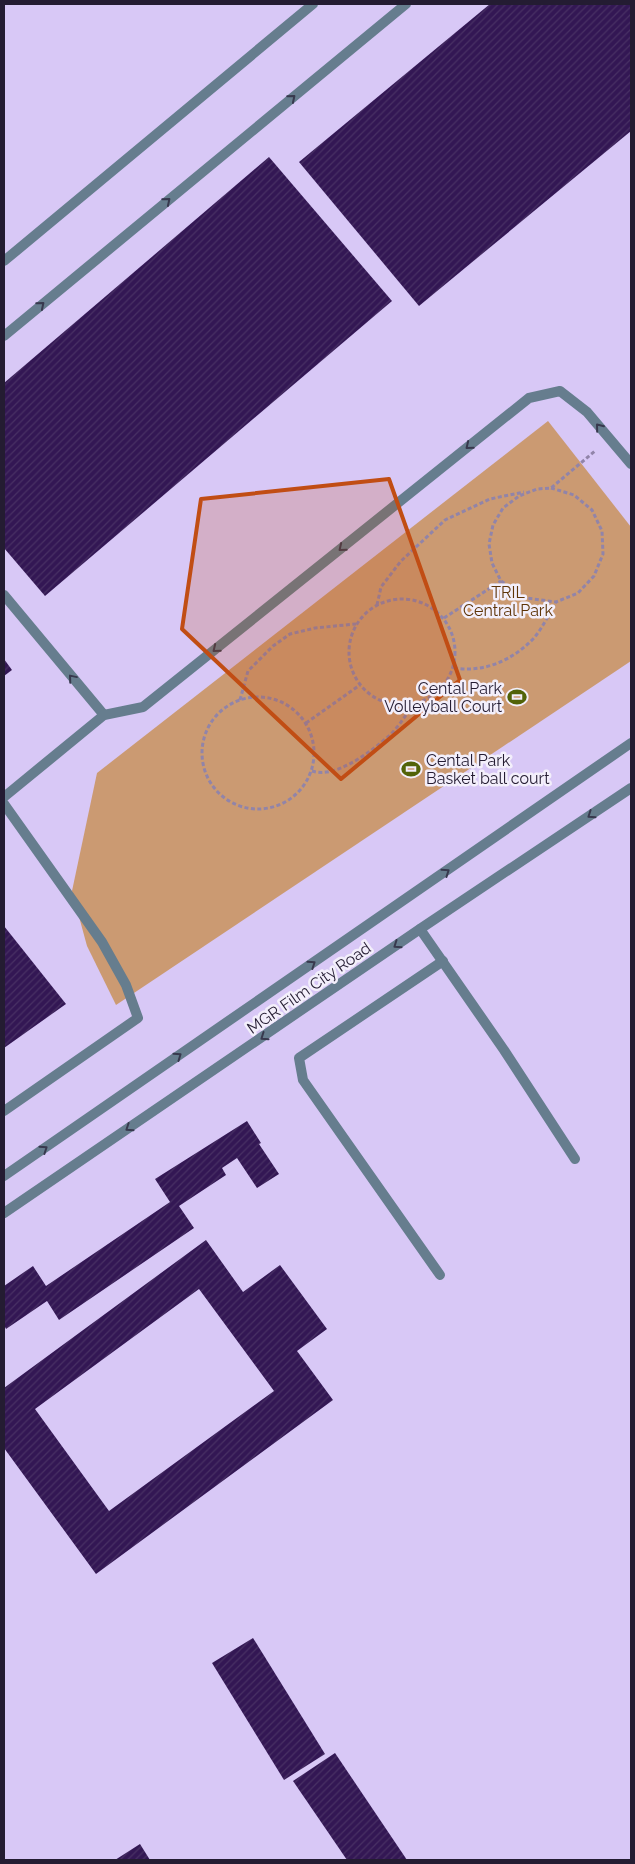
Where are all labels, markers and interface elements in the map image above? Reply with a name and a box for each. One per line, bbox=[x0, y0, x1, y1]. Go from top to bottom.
one-way arrow bbox=[286, 95, 295, 103]
one-way arrow bbox=[161, 198, 170, 207]
one-way arrow bbox=[36, 301, 45, 310]
one-way arrow bbox=[597, 424, 605, 433]
one-way arrow bbox=[466, 441, 475, 449]
one-way arrow bbox=[339, 542, 348, 551]
park label: TRIL Central Park bbox=[463, 583, 553, 620]
one-way arrow bbox=[212, 644, 221, 653]
one-way arrow bbox=[69, 674, 78, 683]
place label: Cental Park Volleyball Court bbox=[384, 679, 503, 716]
sports icon: Cental Park Volleyball Court bbox=[506, 686, 528, 708]
place label: Cental Park Basket ball court bbox=[426, 751, 550, 788]
sports icon: Cental Park Basket ball court bbox=[400, 758, 422, 780]
one-way arrow bbox=[587, 809, 596, 818]
one-way arrow bbox=[440, 869, 449, 878]
street label: MGR Film City Road bbox=[244, 938, 375, 1038]
one-way arrow bbox=[394, 939, 403, 948]
one-way arrow bbox=[306, 961, 316, 970]
one-way arrow bbox=[260, 1031, 269, 1040]
one-way arrow bbox=[172, 1053, 181, 1062]
one-way arrow bbox=[126, 1122, 135, 1131]
one-way arrow bbox=[39, 1145, 48, 1155]

